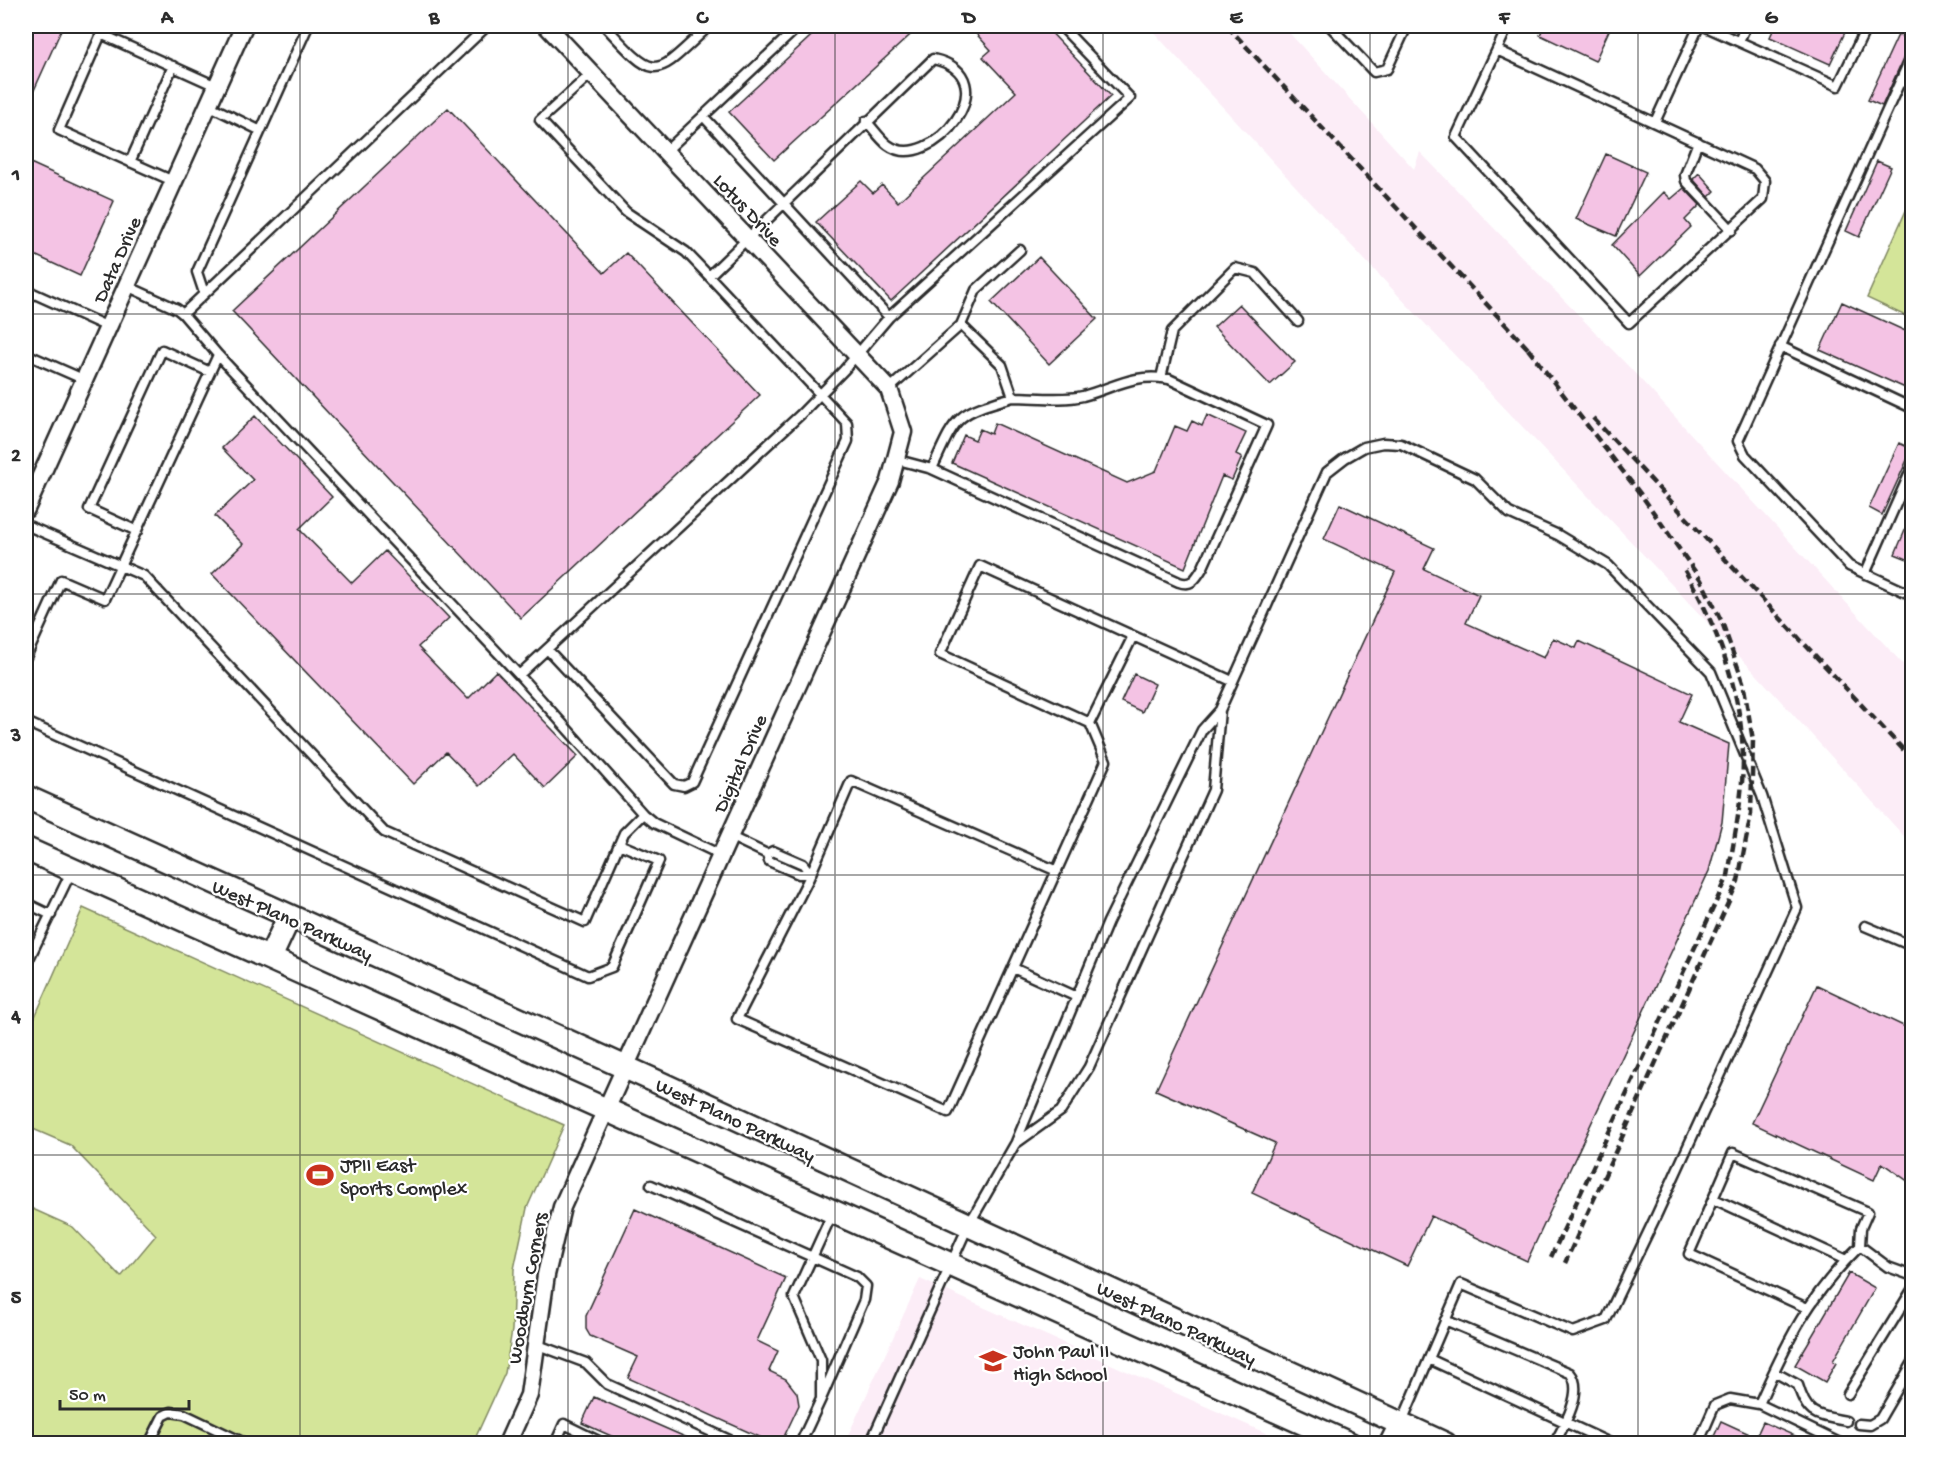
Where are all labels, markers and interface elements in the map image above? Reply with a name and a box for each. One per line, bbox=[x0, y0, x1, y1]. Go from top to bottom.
text: A bbox=[160, 8, 175, 31]
text: B bbox=[428, 8, 440, 31]
text: C bbox=[696, 8, 710, 31]
text: D bbox=[960, 8, 976, 31]
text: E bbox=[1230, 8, 1244, 31]
text: F bbox=[1498, 8, 1511, 31]
text: G bbox=[1765, 8, 1779, 31]
text: 1 bbox=[11, 165, 20, 188]
street label: Lotus Drive bbox=[707, 170, 786, 253]
street label: Data Drive bbox=[89, 213, 149, 309]
text: 2 bbox=[11, 446, 21, 469]
street label: Digital Drive bbox=[710, 711, 774, 819]
text: 3 bbox=[10, 726, 21, 749]
street label: West Plano Parkway bbox=[208, 876, 376, 968]
text: 4 bbox=[10, 1007, 21, 1030]
street label: West Plano Parkway bbox=[651, 1075, 818, 1169]
place label: JPII East Sports Complex bbox=[340, 1156, 468, 1202]
sports icon: JPII East Sports Complex bbox=[305, 1160, 335, 1190]
street label: Woodburn Corners bbox=[505, 1210, 554, 1366]
street label: West Plano Parkway bbox=[1092, 1278, 1259, 1372]
text: 5 bbox=[11, 1288, 22, 1311]
place label: John Paul II High School bbox=[1013, 1342, 1109, 1388]
school or university icon: John Paul II High School bbox=[978, 1346, 1008, 1376]
scale bar bbox=[60, 1373, 189, 1411]
text: 50 m bbox=[69, 1386, 106, 1407]

